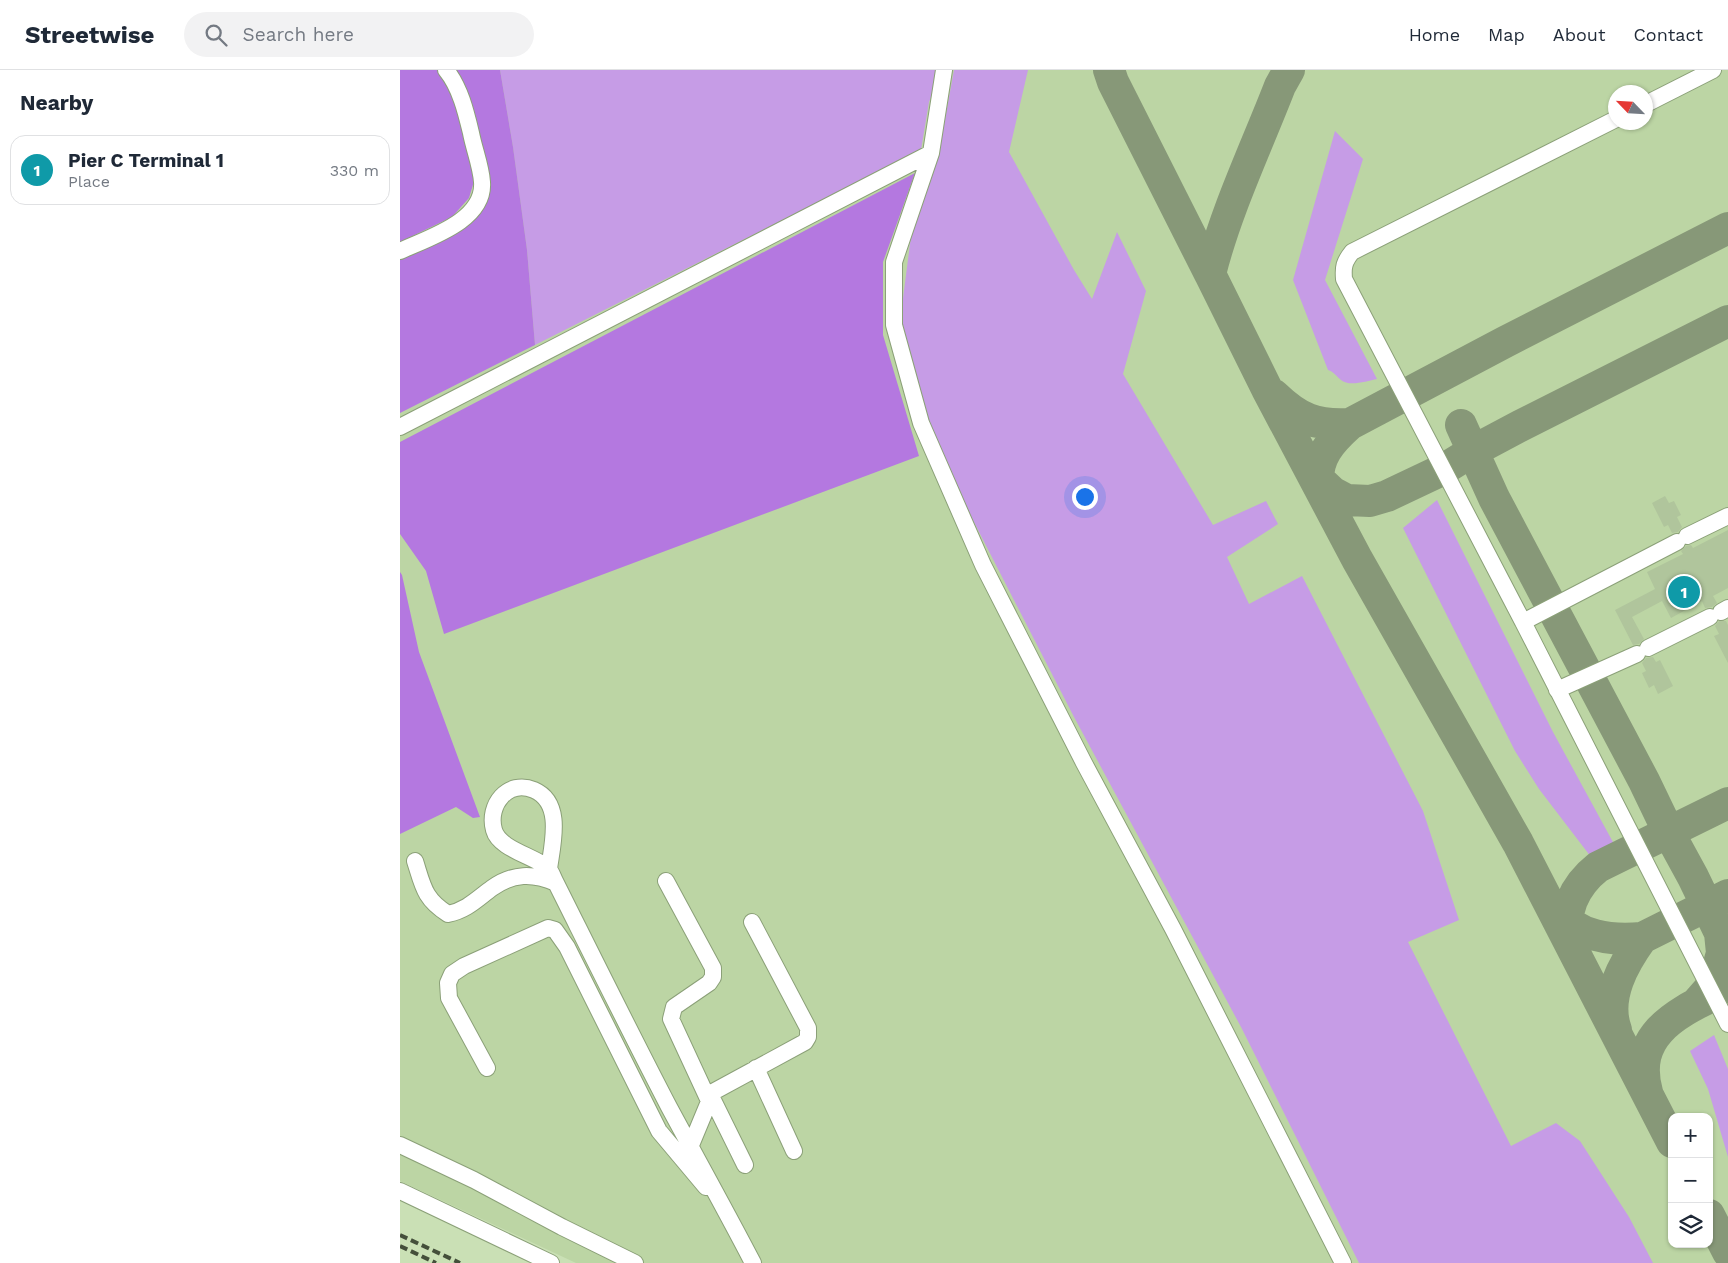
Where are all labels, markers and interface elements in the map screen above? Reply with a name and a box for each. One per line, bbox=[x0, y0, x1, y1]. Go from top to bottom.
search box bbox=[184, 12, 534, 57]
text: Streetwise bbox=[25, 21, 154, 49]
icon: search bbox=[202, 21, 230, 49]
text: Search here bbox=[242, 23, 354, 46]
text: Home bbox=[1409, 24, 1460, 45]
text: Map bbox=[1488, 24, 1525, 45]
text: About bbox=[1553, 24, 1605, 45]
text: Contact bbox=[1633, 24, 1703, 45]
north arrow bbox=[1608, 85, 1653, 130]
text: Nearby bbox=[20, 90, 93, 115]
text: Pier C Terminal 1 bbox=[68, 149, 224, 172]
text: 1 bbox=[34, 161, 40, 180]
text: 330 m bbox=[330, 161, 379, 180]
text: Place bbox=[68, 172, 110, 191]
your location bbox=[1072, 484, 1098, 510]
pin: 1 bbox=[1668, 573, 1700, 611]
map controls bbox=[1668, 1113, 1713, 1248]
button: + bbox=[1668, 1113, 1713, 1158]
button: − bbox=[1668, 1158, 1713, 1203]
button: layers bbox=[1668, 1203, 1713, 1248]

